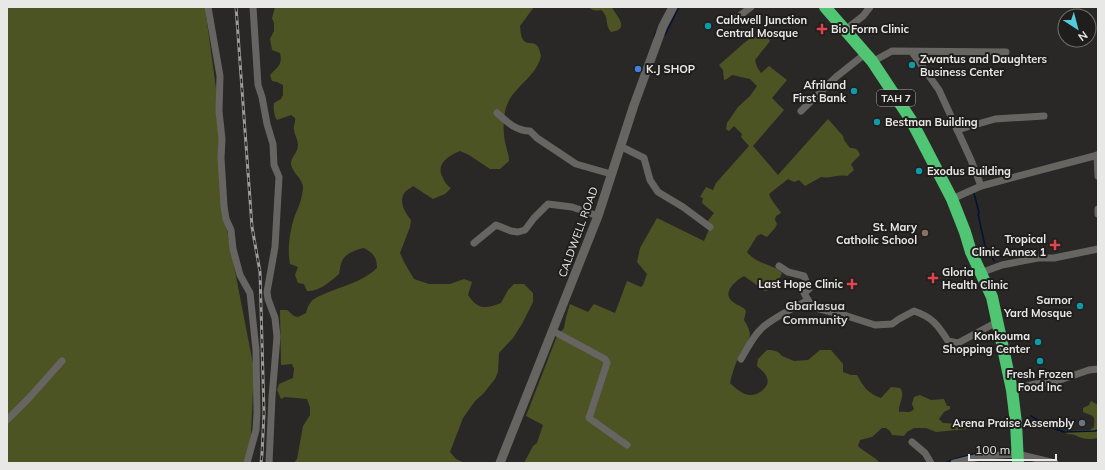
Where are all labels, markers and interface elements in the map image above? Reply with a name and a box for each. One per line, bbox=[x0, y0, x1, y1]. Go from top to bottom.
north arrow bbox=[1057, 8, 1097, 48]
place label: Caldwell Junction Central Mosque bbox=[716, 13, 807, 40]
marker: Caldwell Junction Central Mosque bbox=[703, 21, 713, 31]
place label: Bio Form Clinic bbox=[831, 22, 910, 36]
marker: Bio Form Clinic bbox=[816, 23, 828, 35]
text: N bbox=[1075, 28, 1090, 44]
place label: Zwantus and Daughters Business Center bbox=[920, 52, 1048, 79]
marker: Zwantus and Daughters Business Center bbox=[907, 60, 917, 70]
place label: K.J SHOP bbox=[646, 62, 695, 76]
marker: K.J SHOP bbox=[633, 64, 643, 74]
place label: Afriland First Bank bbox=[793, 78, 847, 105]
marker: Afriland First Bank bbox=[849, 86, 859, 96]
road number: TAH 7 bbox=[877, 90, 915, 106]
place label: Bestman Building bbox=[885, 115, 978, 129]
marker: Bestman Building bbox=[872, 117, 882, 127]
place label: Exodus Building bbox=[927, 164, 1011, 178]
marker: Exodus Building bbox=[914, 166, 924, 176]
street label: CALDWELL ROAD bbox=[555, 185, 601, 279]
place label: St. Mary Catholic School bbox=[836, 220, 917, 247]
marker: St. Mary Catholic School bbox=[920, 228, 930, 238]
place label: Tropical Clinic Annex 1 bbox=[971, 232, 1046, 259]
marker: Tropical Clinic Annex 1 bbox=[1049, 239, 1061, 251]
place label: Gloria Health Clinic bbox=[942, 265, 1009, 292]
marker: Gloria Health Clinic bbox=[927, 272, 939, 284]
place label: Last Hope Clinic bbox=[758, 277, 843, 291]
marker: Last Hope Clinic bbox=[846, 278, 858, 290]
place label: Sarnor Yard Mosque bbox=[1003, 293, 1073, 320]
district label: Gbarlasua Community bbox=[782, 298, 848, 327]
marker: Sarnor Yard Mosque bbox=[1075, 301, 1085, 311]
place label: Konkouma Shopping Center bbox=[942, 329, 1031, 356]
marker: Konkouma Shopping Center bbox=[1033, 337, 1043, 347]
marker: Fresh Frozen Food Inc bbox=[1035, 356, 1045, 366]
place label: Fresh Frozen Food Inc bbox=[1007, 367, 1073, 394]
place label: Arena Praise Assembly bbox=[953, 416, 1074, 430]
marker: Arena Praise Assembly bbox=[1077, 418, 1087, 428]
scale bar bbox=[969, 436, 1056, 462]
text: 100 m bbox=[975, 442, 1010, 457]

